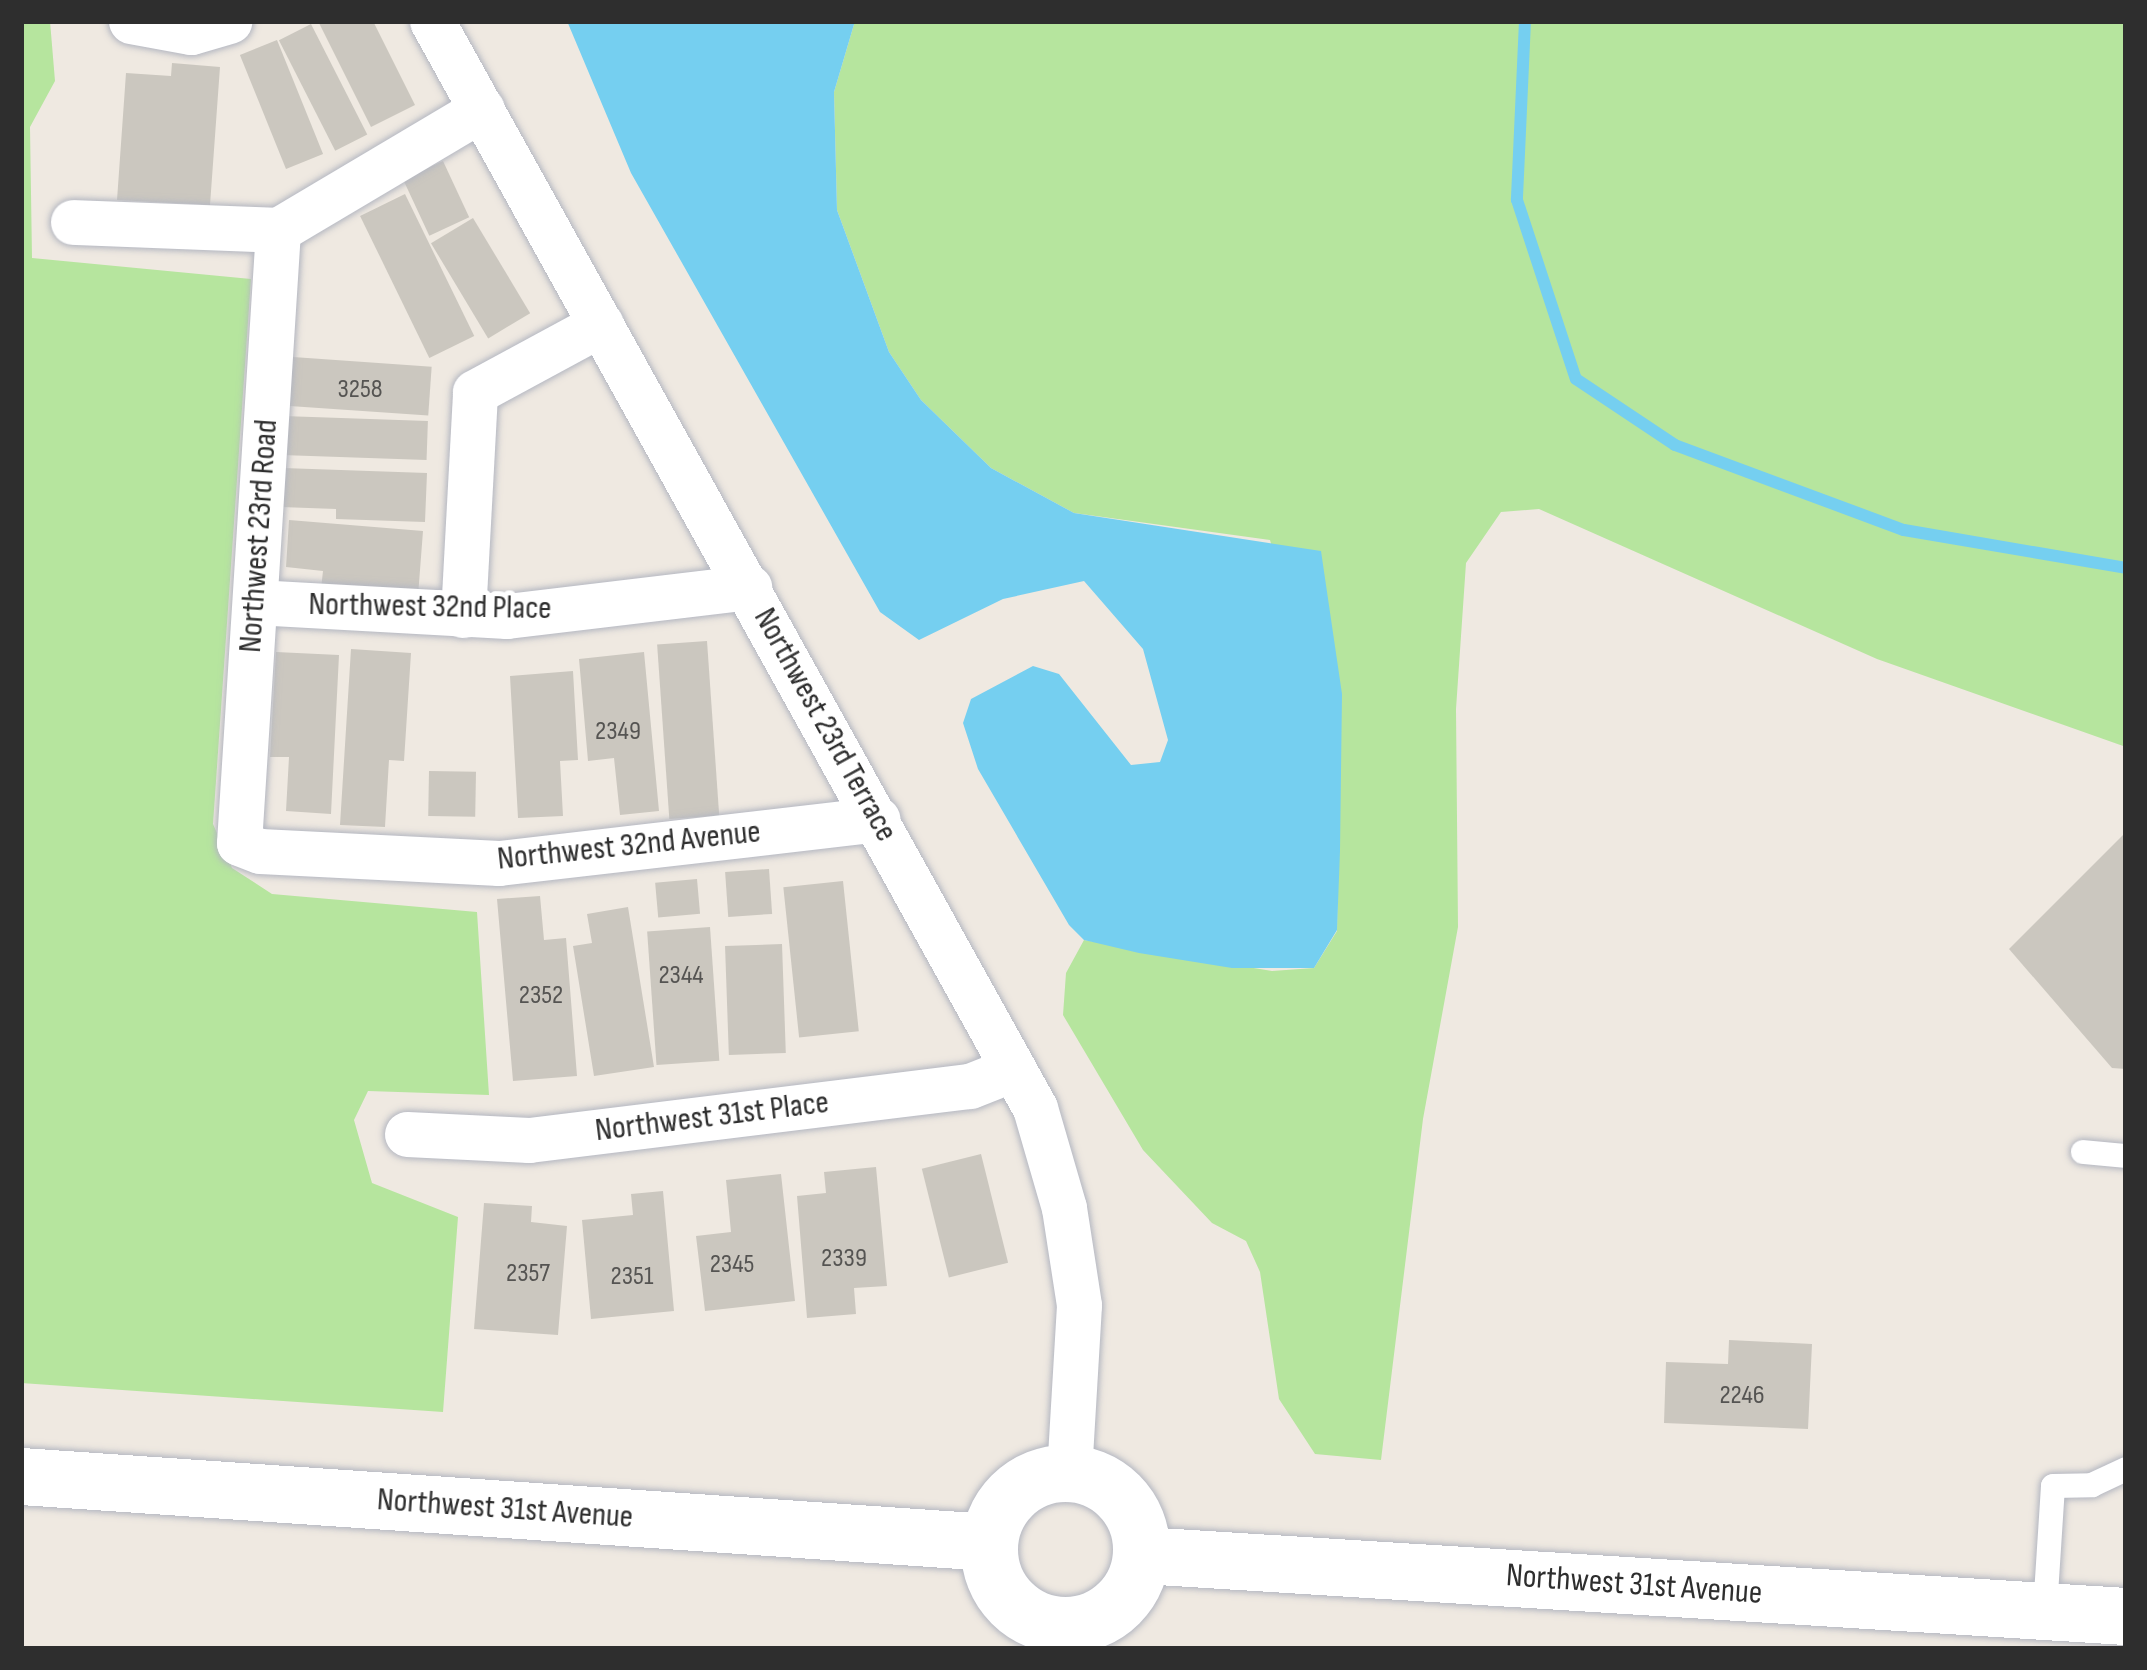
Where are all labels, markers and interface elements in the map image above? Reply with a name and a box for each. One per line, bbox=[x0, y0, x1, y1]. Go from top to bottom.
house number: 3258 bbox=[337, 374, 383, 406]
street label: Northwest 23rd Road bbox=[231, 418, 287, 654]
street label: Northwest 32nd Place bbox=[308, 585, 552, 629]
street label: Northwest 23rd Terrace bbox=[744, 601, 906, 849]
house number: 2349 bbox=[595, 716, 641, 748]
street label: Northwest 32nd Avenue bbox=[495, 812, 763, 880]
house number: 2344 bbox=[658, 960, 704, 992]
house number: 2352 bbox=[519, 980, 563, 1012]
street label: Northwest 31st Place bbox=[593, 1083, 831, 1151]
house number: 2339 bbox=[821, 1243, 867, 1275]
house number: 2345 bbox=[710, 1249, 754, 1281]
house number: 2357 bbox=[506, 1258, 550, 1290]
house number: 2351 bbox=[611, 1261, 653, 1293]
house number: 2246 bbox=[1719, 1380, 1765, 1412]
street label: Northwest 31st Avenue bbox=[376, 1480, 634, 1538]
street label: Northwest 31st Avenue bbox=[1505, 1556, 1763, 1614]

